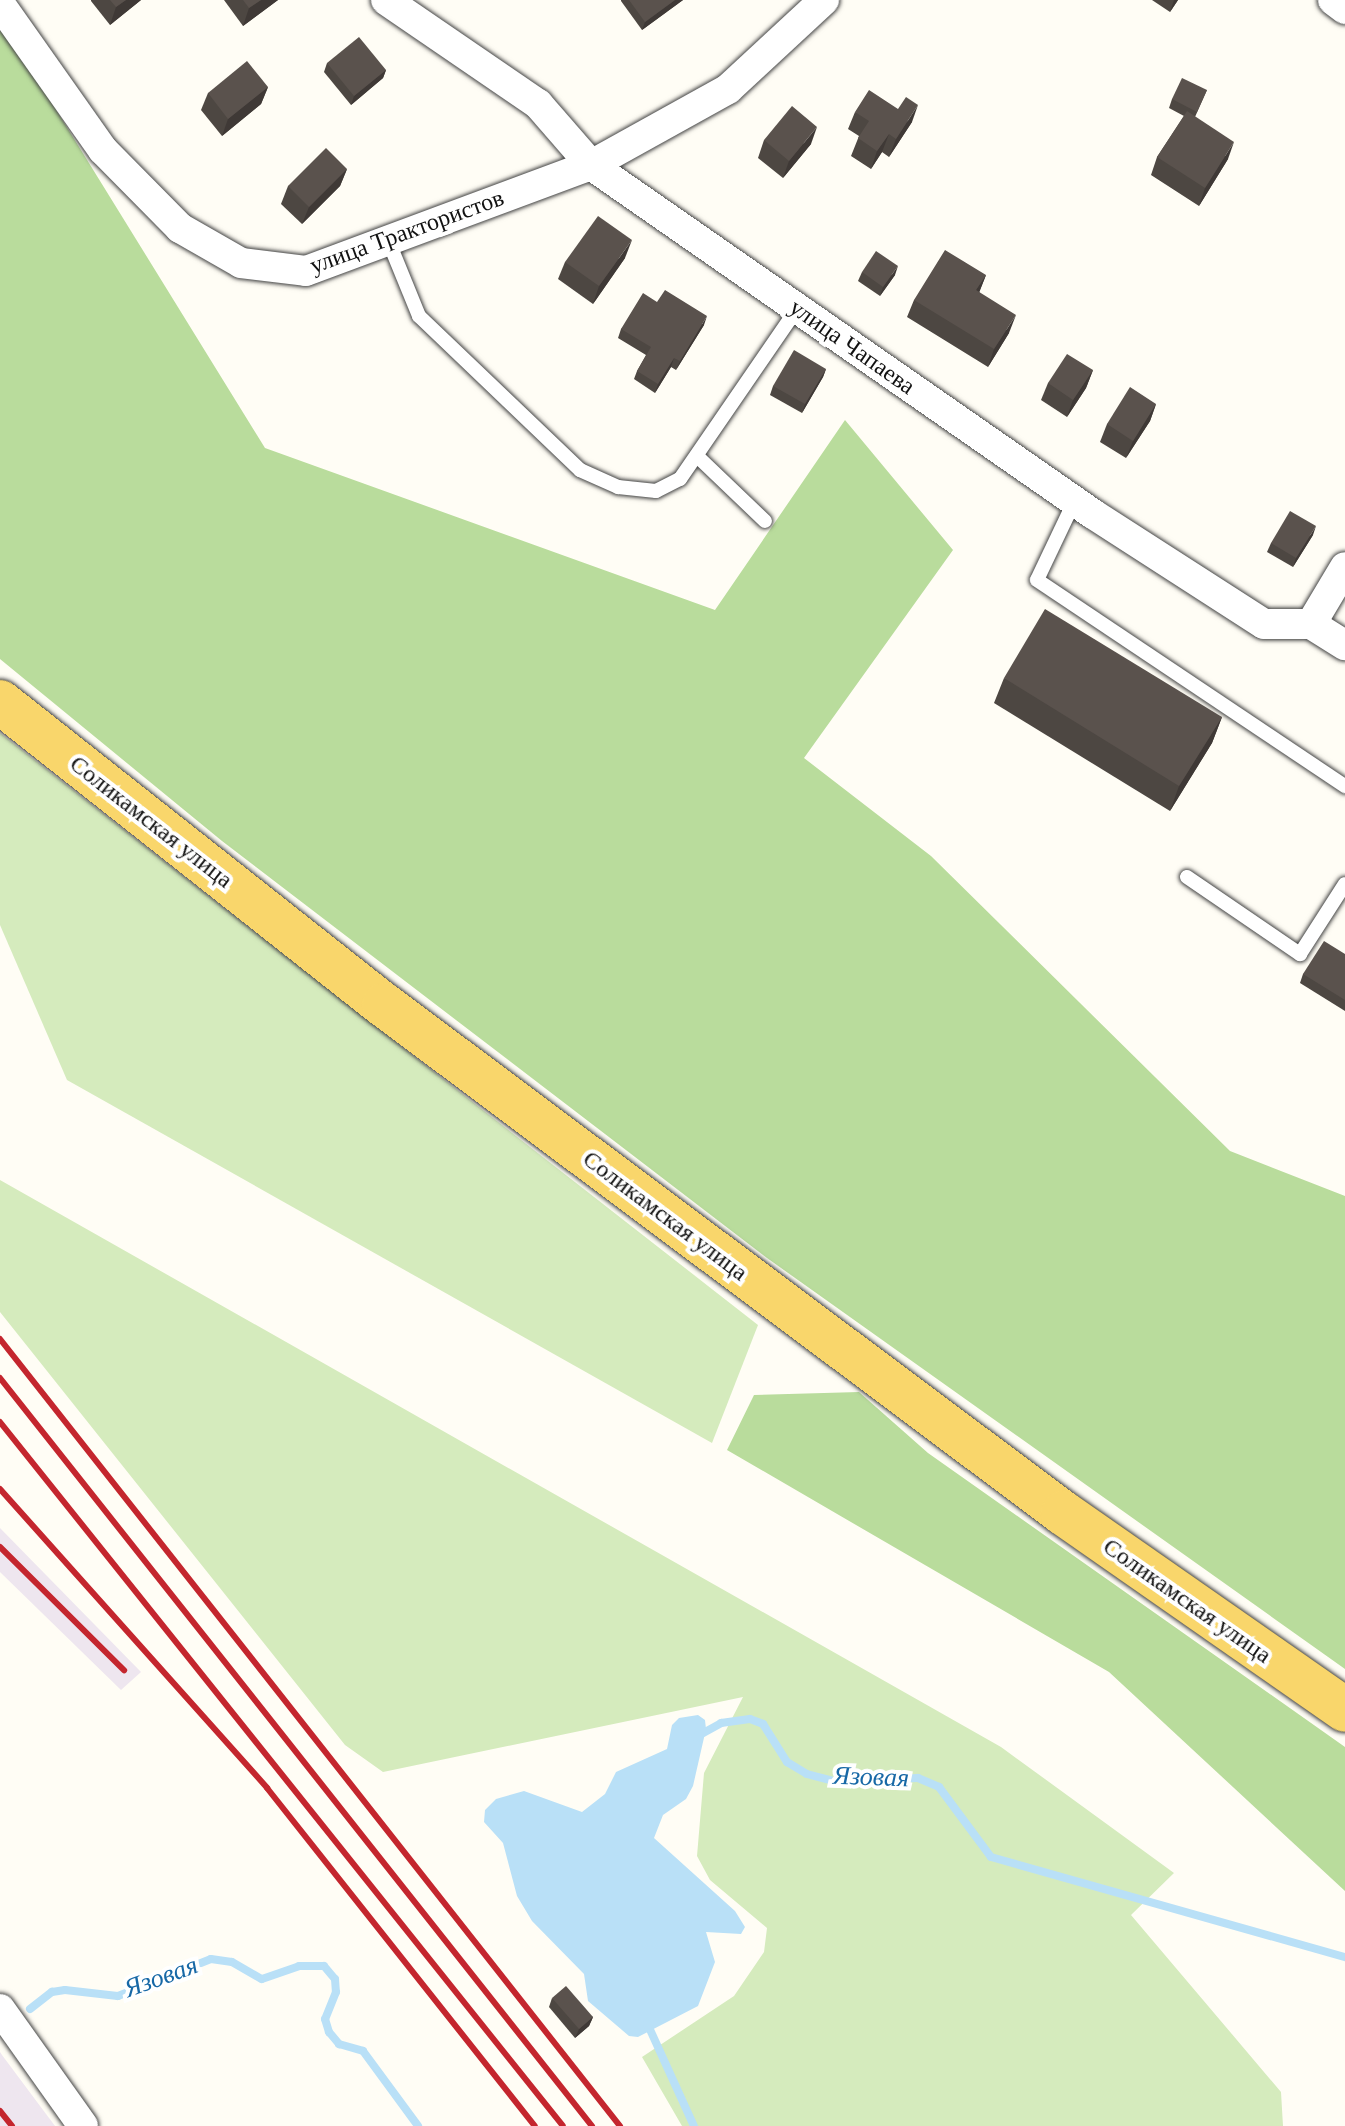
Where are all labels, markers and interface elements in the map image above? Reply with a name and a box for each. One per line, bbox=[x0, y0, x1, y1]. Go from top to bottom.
street label: улица Трактористов bbox=[306, 184, 508, 280]
street label: улица Чапаева bbox=[784, 293, 920, 401]
street label: Соликамская улица bbox=[64, 750, 238, 894]
street label: Соликамская улица bbox=[577, 1145, 753, 1287]
street label: Соликамская улица bbox=[1097, 1532, 1277, 1670]
water label: Язовая bbox=[832, 1760, 910, 1794]
water label: Язовая bbox=[120, 1949, 202, 2005]

